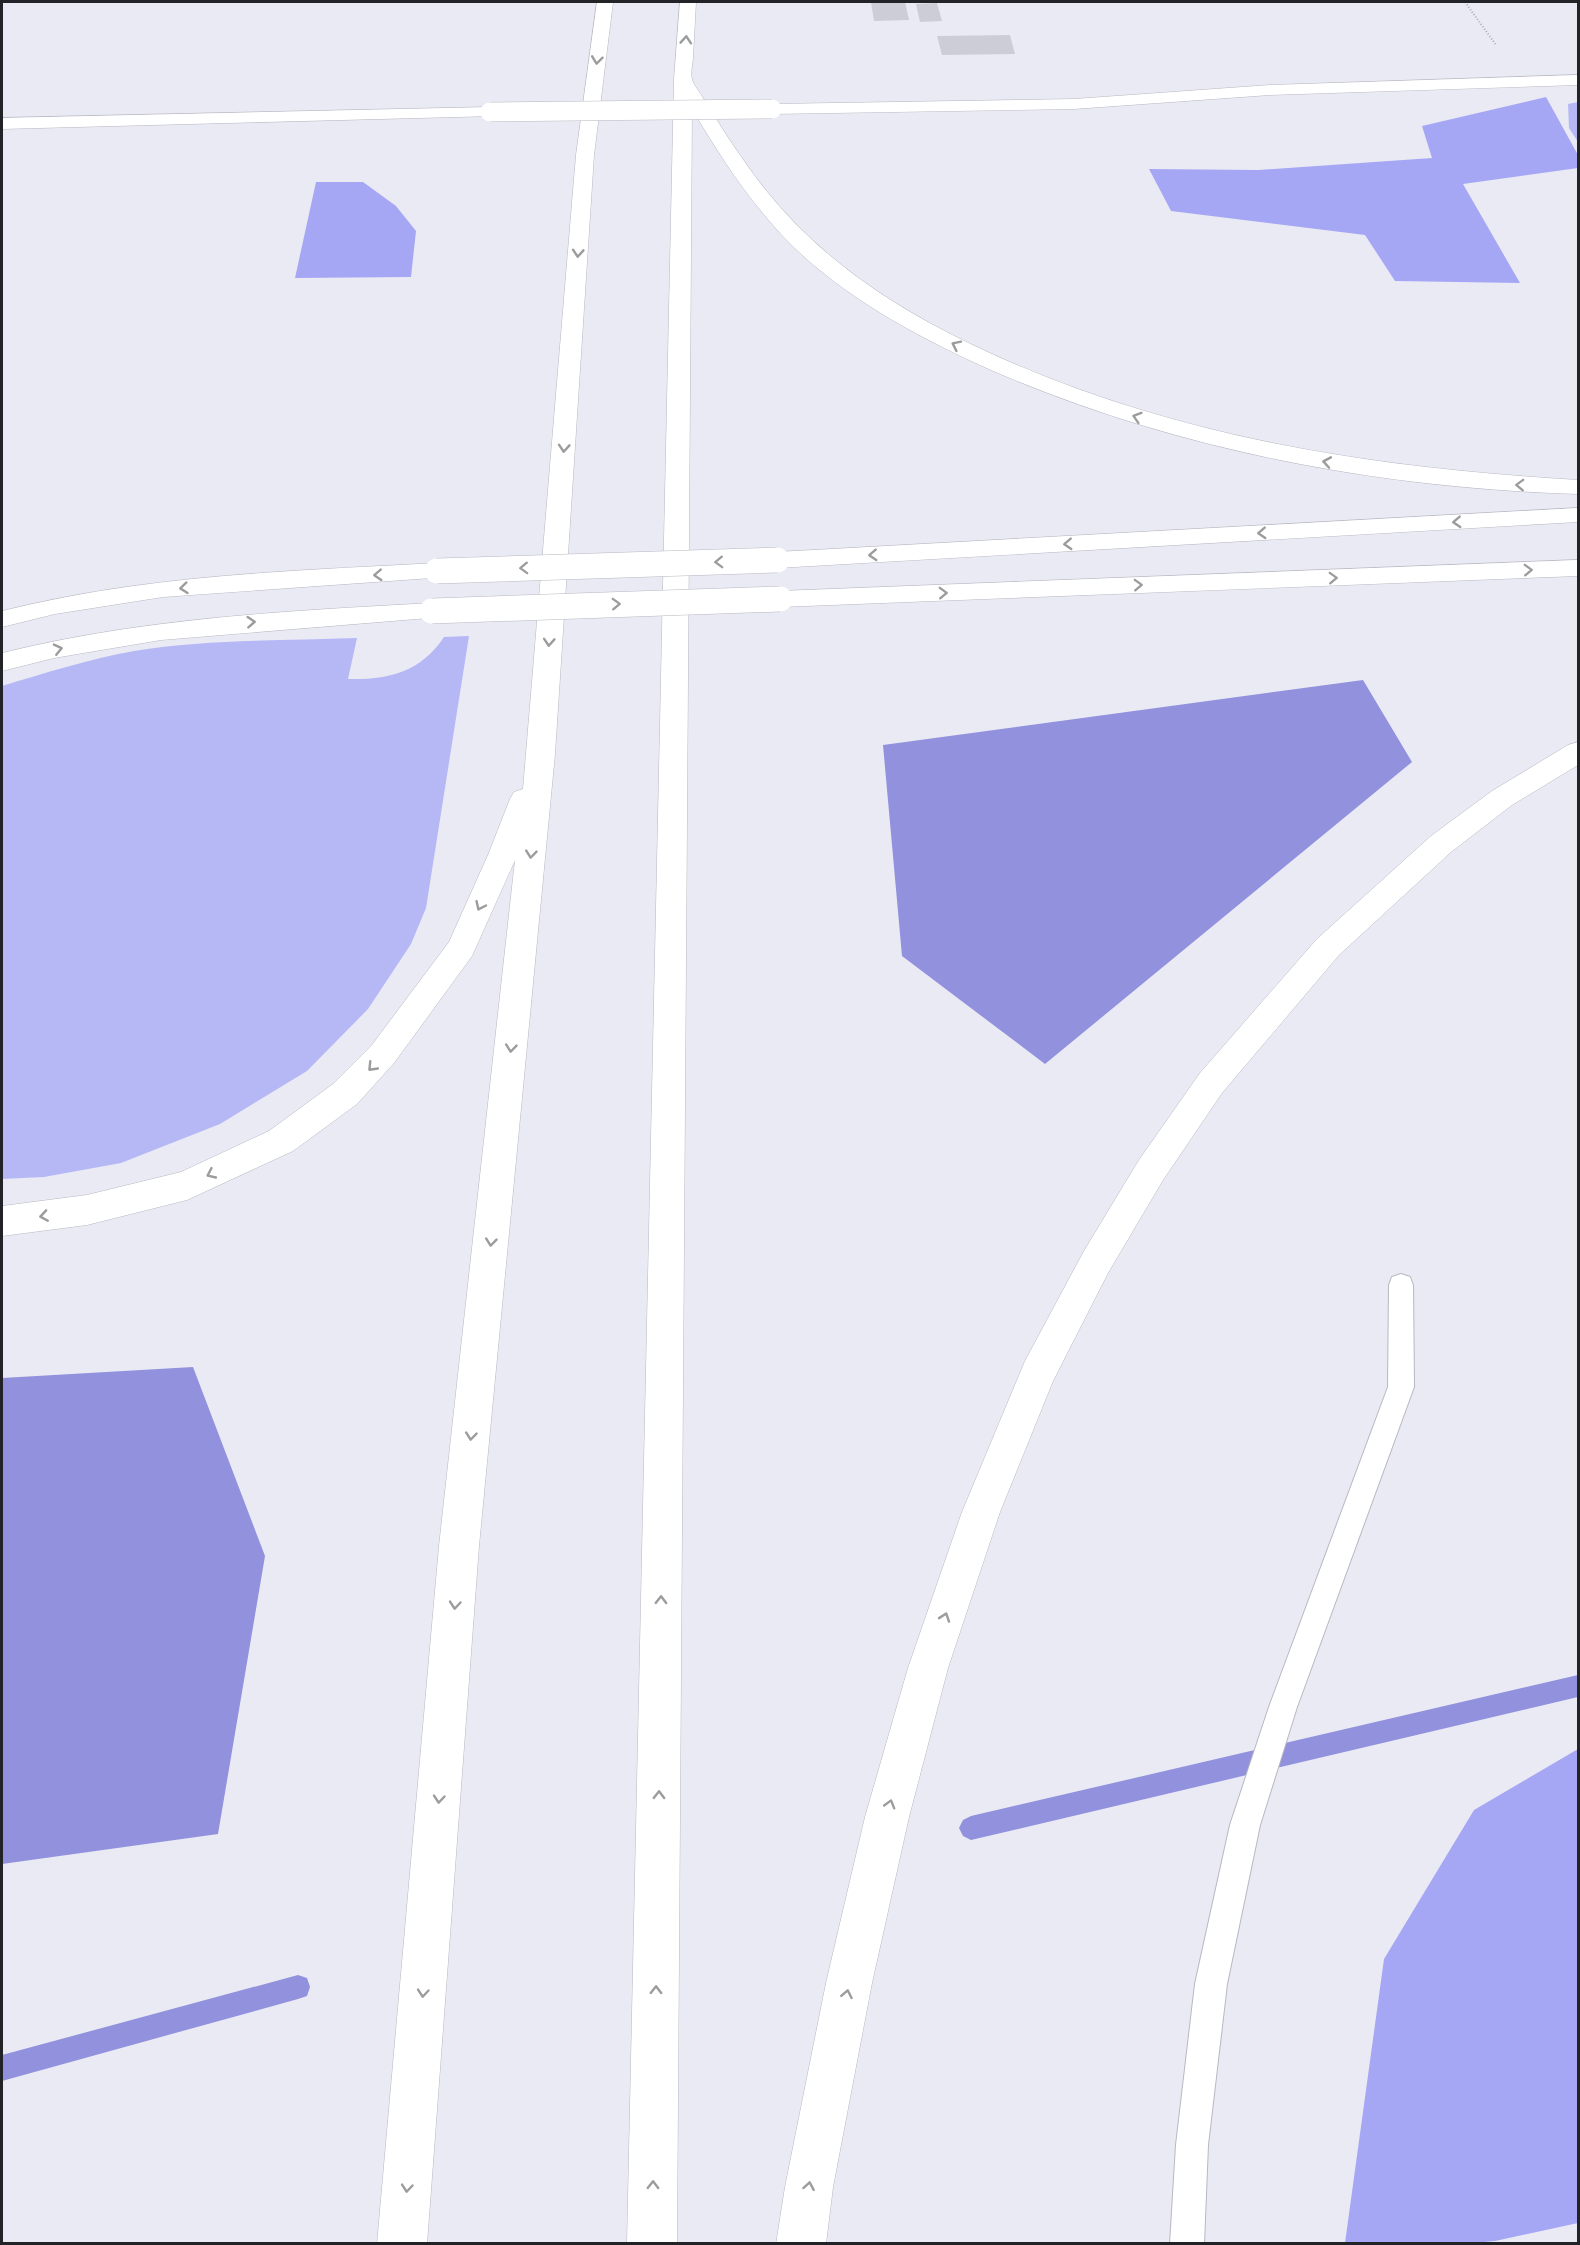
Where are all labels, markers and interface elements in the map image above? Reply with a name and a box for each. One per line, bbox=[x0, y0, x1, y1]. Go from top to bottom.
one-way arrow bbox=[679, 36, 692, 45]
one-way arrow bbox=[592, 55, 604, 64]
one-way arrow bbox=[572, 249, 585, 258]
one-way arrow bbox=[951, 341, 962, 353]
one-way arrow bbox=[1132, 412, 1143, 424]
one-way arrow bbox=[557, 443, 570, 452]
one-way arrow bbox=[1322, 456, 1332, 469]
one-way arrow bbox=[1516, 478, 1525, 491]
one-way arrow bbox=[1453, 515, 1462, 528]
one-way arrow bbox=[1258, 526, 1267, 539]
one-way arrow bbox=[1063, 537, 1072, 550]
one-way arrow bbox=[869, 548, 878, 561]
one-way arrow bbox=[715, 555, 724, 568]
one-way arrow bbox=[520, 562, 529, 575]
one-way arrow bbox=[1523, 564, 1532, 577]
one-way arrow bbox=[374, 568, 383, 581]
one-way arrow bbox=[1329, 571, 1338, 584]
one-way arrow bbox=[1134, 579, 1143, 591]
one-way arrow bbox=[179, 581, 188, 594]
one-way arrow bbox=[939, 586, 948, 599]
one-way arrow bbox=[612, 598, 621, 611]
one-way arrow bbox=[247, 616, 256, 629]
one-way arrow bbox=[543, 638, 556, 647]
one-way arrow bbox=[53, 643, 63, 656]
one-way arrow bbox=[525, 849, 538, 859]
one-way arrow bbox=[476, 899, 488, 910]
one-way arrow bbox=[505, 1043, 518, 1053]
one-way arrow bbox=[368, 1059, 379, 1070]
one-way arrow bbox=[207, 1166, 218, 1178]
one-way arrow bbox=[40, 1210, 49, 1222]
one-way arrow bbox=[485, 1237, 498, 1246]
one-way arrow bbox=[465, 1431, 478, 1440]
one-way arrow bbox=[655, 1596, 668, 1605]
one-way arrow bbox=[448, 1600, 461, 1609]
one-way arrow bbox=[938, 1612, 951, 1623]
one-way arrow bbox=[652, 1791, 665, 1800]
one-way arrow bbox=[433, 1794, 446, 1803]
one-way arrow bbox=[883, 1799, 896, 1809]
one-way arrow bbox=[650, 1986, 662, 1995]
one-way arrow bbox=[417, 1989, 430, 1998]
one-way arrow bbox=[840, 1990, 853, 2000]
one-way arrow bbox=[647, 2181, 659, 2190]
one-way arrow bbox=[803, 2181, 815, 2190]
one-way arrow bbox=[401, 2183, 414, 2192]

